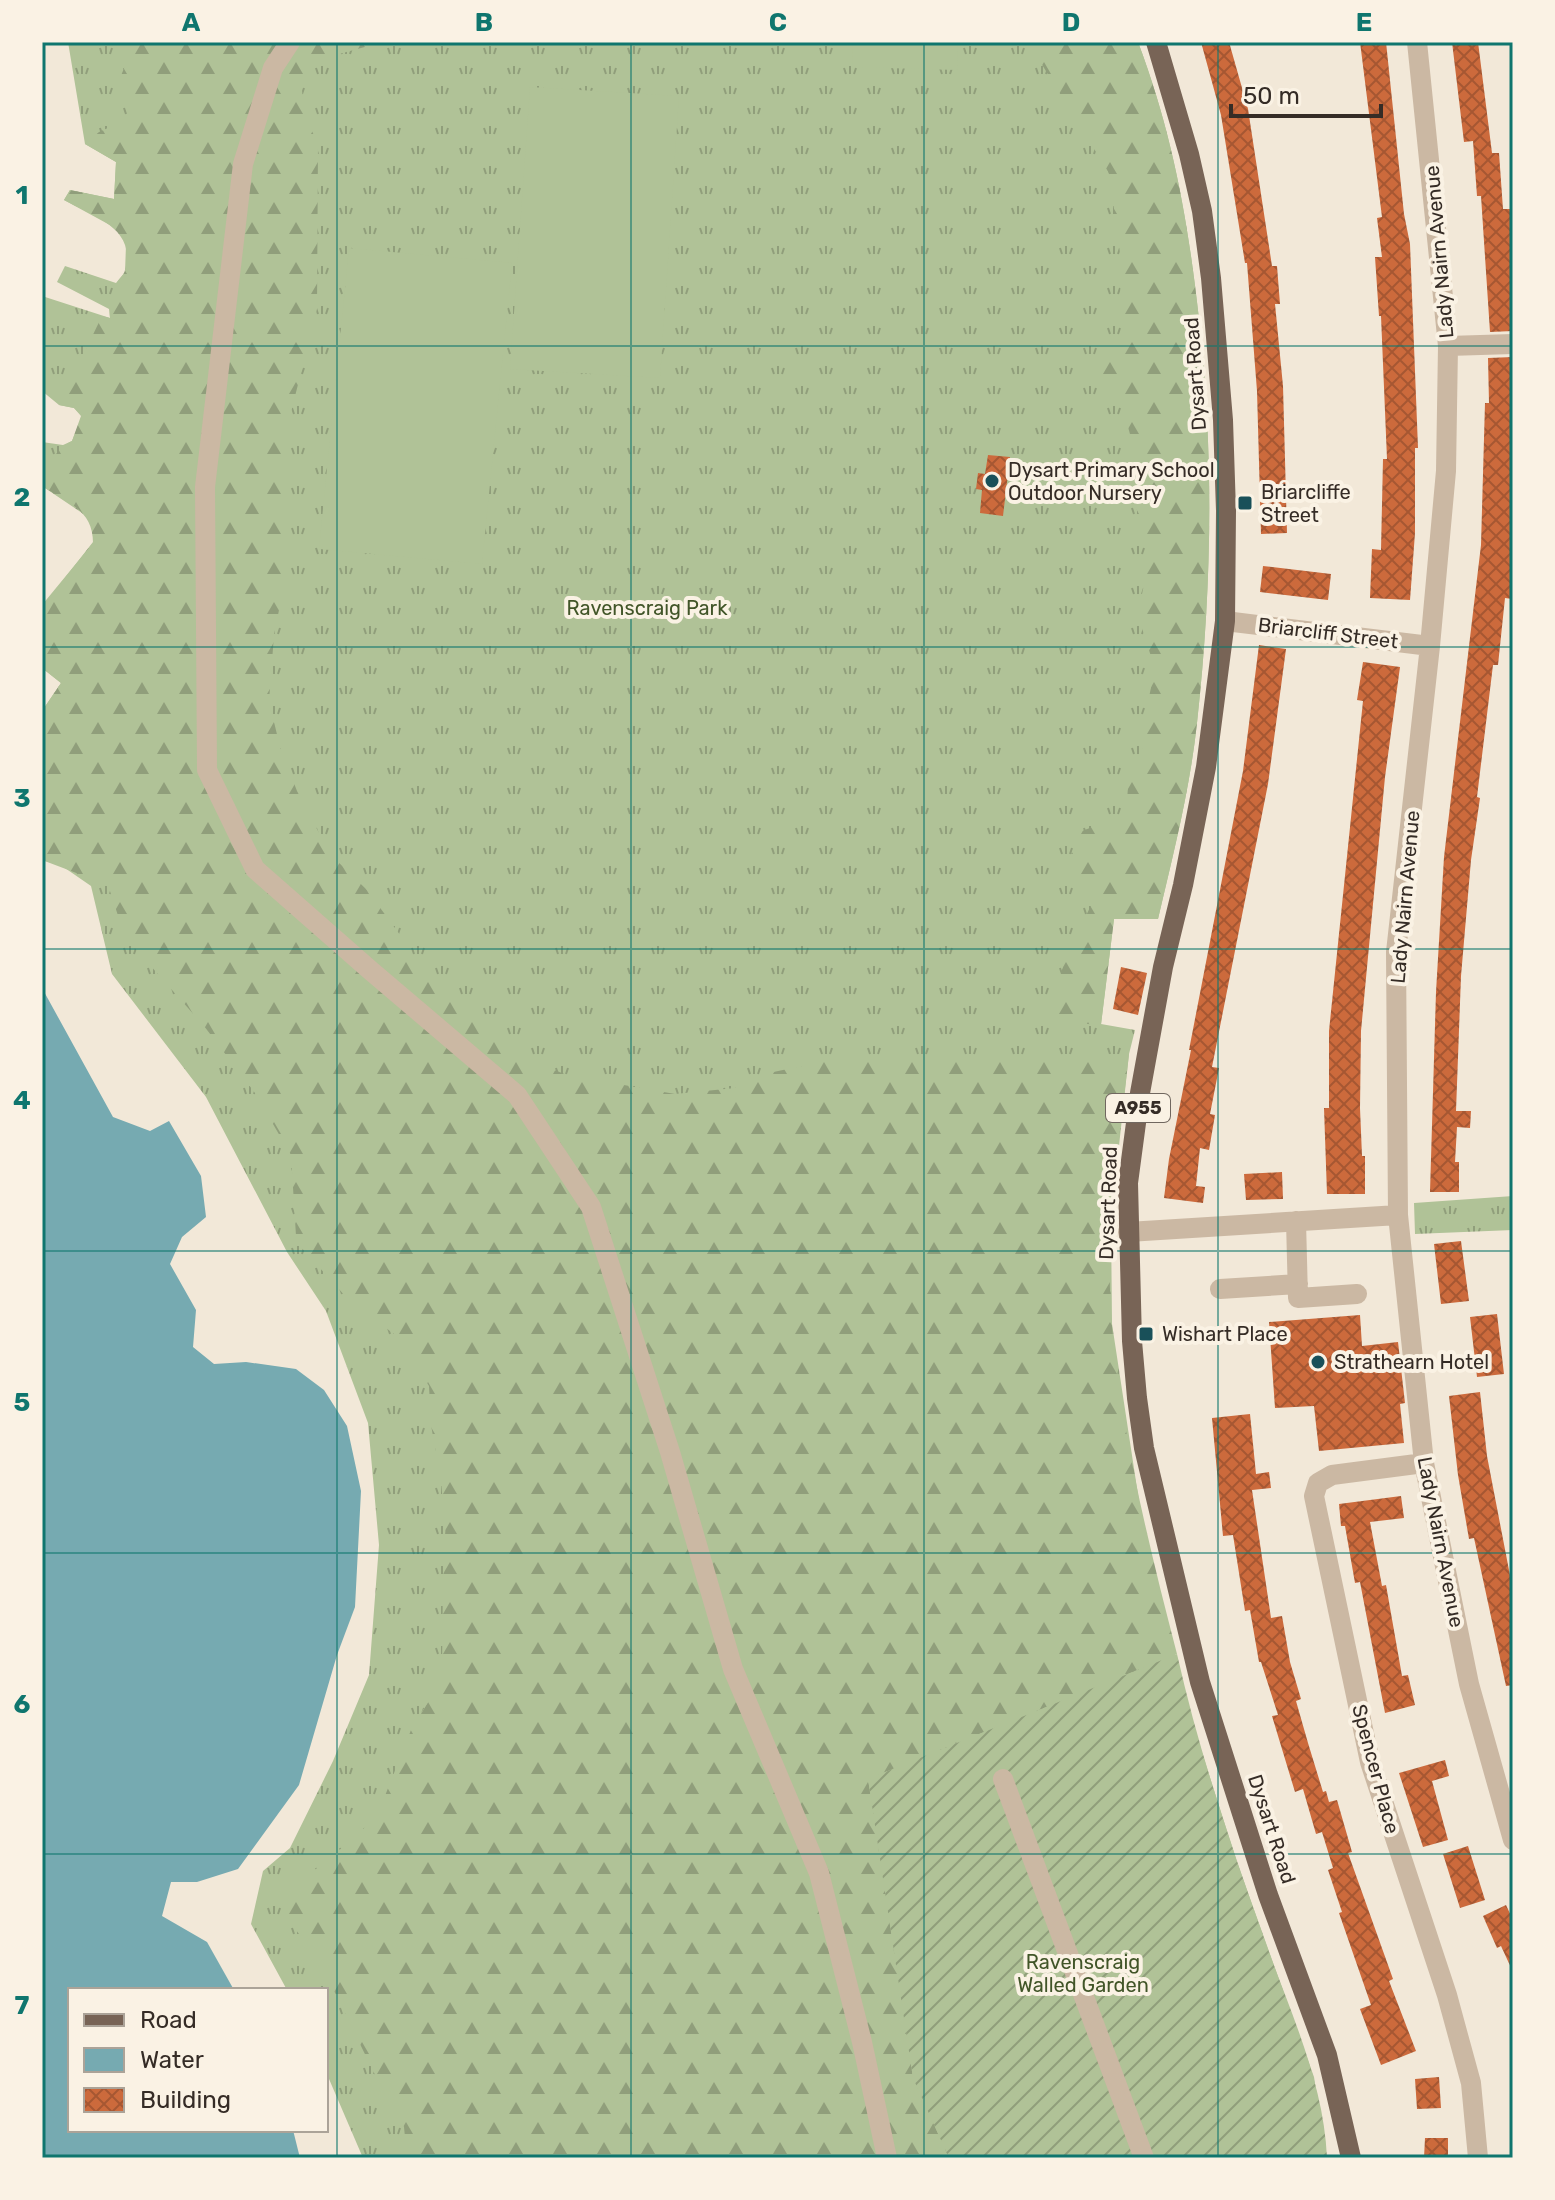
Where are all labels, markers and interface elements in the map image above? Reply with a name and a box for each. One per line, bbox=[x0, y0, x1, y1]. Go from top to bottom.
text: A bbox=[182, 7, 201, 38]
text: B bbox=[475, 7, 493, 38]
text: C bbox=[769, 7, 787, 38]
text: D bbox=[1062, 7, 1080, 38]
text: E bbox=[1356, 7, 1372, 38]
scale bar bbox=[1231, 68, 1381, 118]
text: 50 m bbox=[1243, 82, 1300, 110]
street label: Lady Nairn Avenue bbox=[1419, 165, 1459, 339]
text: 1 bbox=[16, 180, 28, 211]
street label: Dysart Road bbox=[1179, 317, 1211, 431]
place label: Dysart Primary School Outdoor Nursery bbox=[1008, 458, 1215, 505]
marker: Dysart Primary School Outdoor Nursery bbox=[983, 472, 1001, 490]
place label: Briarcliffe Street bbox=[1261, 480, 1351, 527]
text: 2 bbox=[14, 482, 30, 513]
marker: Briarcliffe Street bbox=[1236, 494, 1254, 512]
park label: Ravenscraig Park bbox=[567, 596, 728, 620]
street label: Briarcliff Street bbox=[1257, 612, 1400, 654]
text: 3 bbox=[13, 783, 31, 814]
street label: Lady Nairn Avenue bbox=[1385, 810, 1425, 984]
text: 4 bbox=[13, 1085, 31, 1116]
road number: A955 bbox=[1106, 1094, 1170, 1122]
street label: Dysart Road bbox=[1094, 1146, 1122, 1260]
place label: Wishart Place bbox=[1162, 1322, 1288, 1346]
marker: Wishart Place bbox=[1137, 1325, 1155, 1343]
place label: Strathearn Hotel bbox=[1334, 1350, 1489, 1374]
marker: Strathearn Hotel bbox=[1309, 1353, 1327, 1371]
text: 5 bbox=[14, 1387, 30, 1418]
street label: Lady Nairn Avenue bbox=[1413, 1455, 1469, 1629]
text: 6 bbox=[14, 1689, 31, 1720]
street label: Spencer Place bbox=[1347, 1702, 1405, 1836]
street label: Dysart Road bbox=[1243, 1771, 1301, 1887]
park label: Ravenscraig Walled Garden bbox=[1017, 1950, 1149, 1997]
legend bbox=[68, 1988, 328, 2132]
text: 7 bbox=[15, 1990, 30, 2021]
text: Road bbox=[140, 2006, 197, 2034]
text: Water bbox=[140, 2046, 204, 2074]
text: Building bbox=[140, 2086, 231, 2114]

